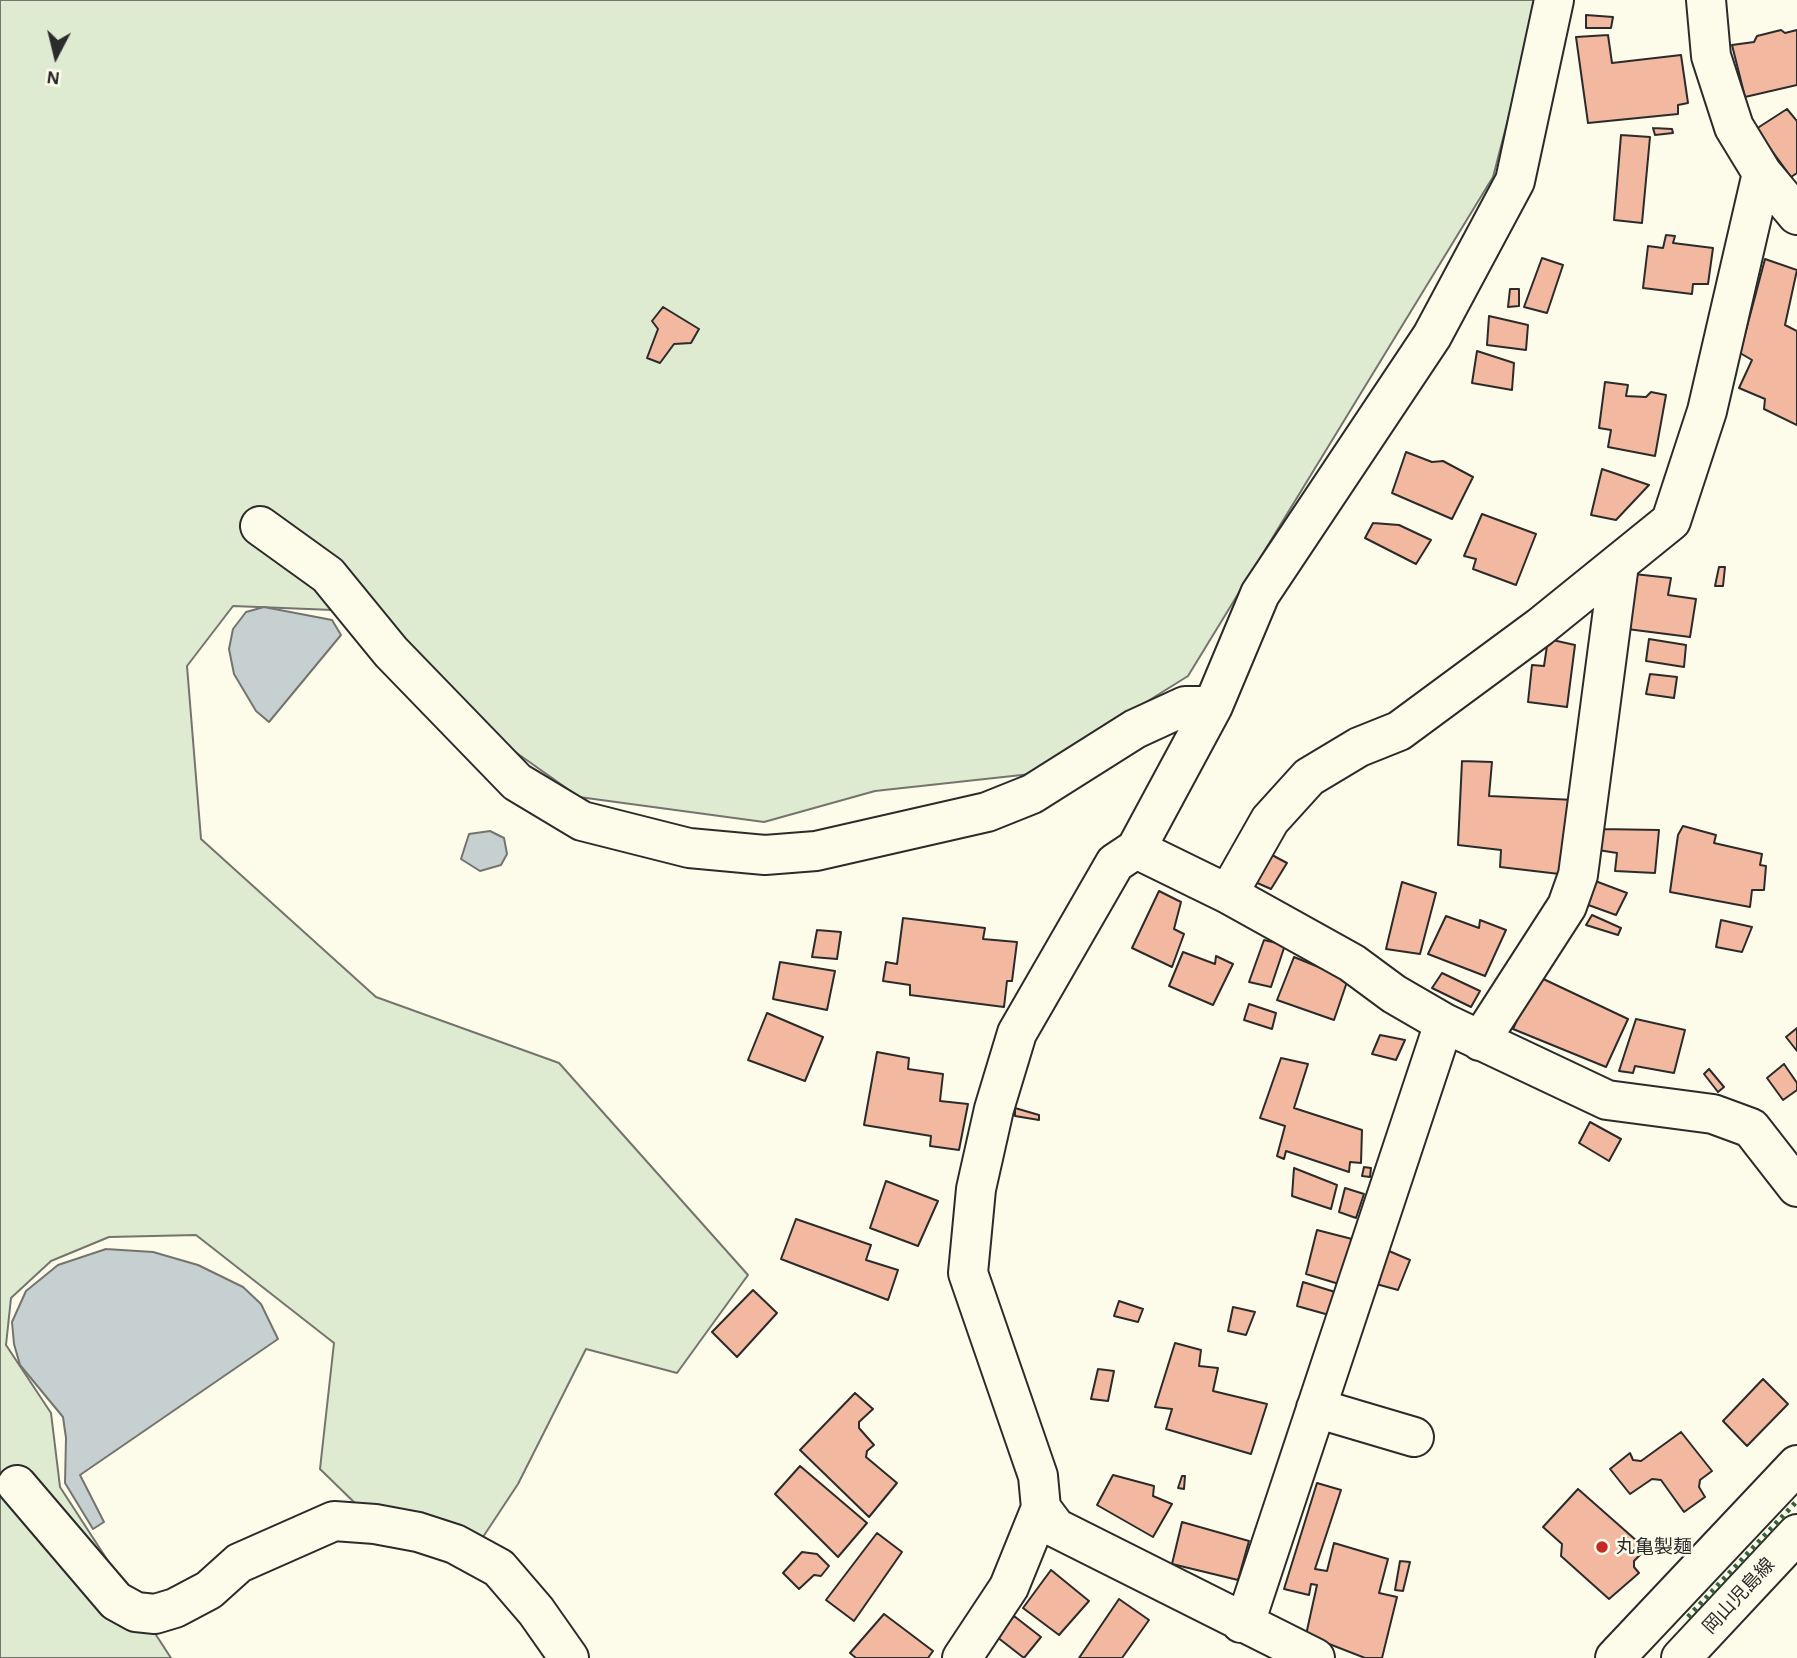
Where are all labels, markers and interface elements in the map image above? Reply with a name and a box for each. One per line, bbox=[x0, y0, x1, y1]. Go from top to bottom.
north arrow bbox=[21, 21, 91, 91]
text: N bbox=[46, 67, 61, 88]
place label: 丸亀製麺 bbox=[1616, 1536, 1692, 1558]
marker: 丸亀製麺 bbox=[1594, 1539, 1610, 1555]
street label: 岡山児島線 bbox=[1698, 1553, 1780, 1639]

